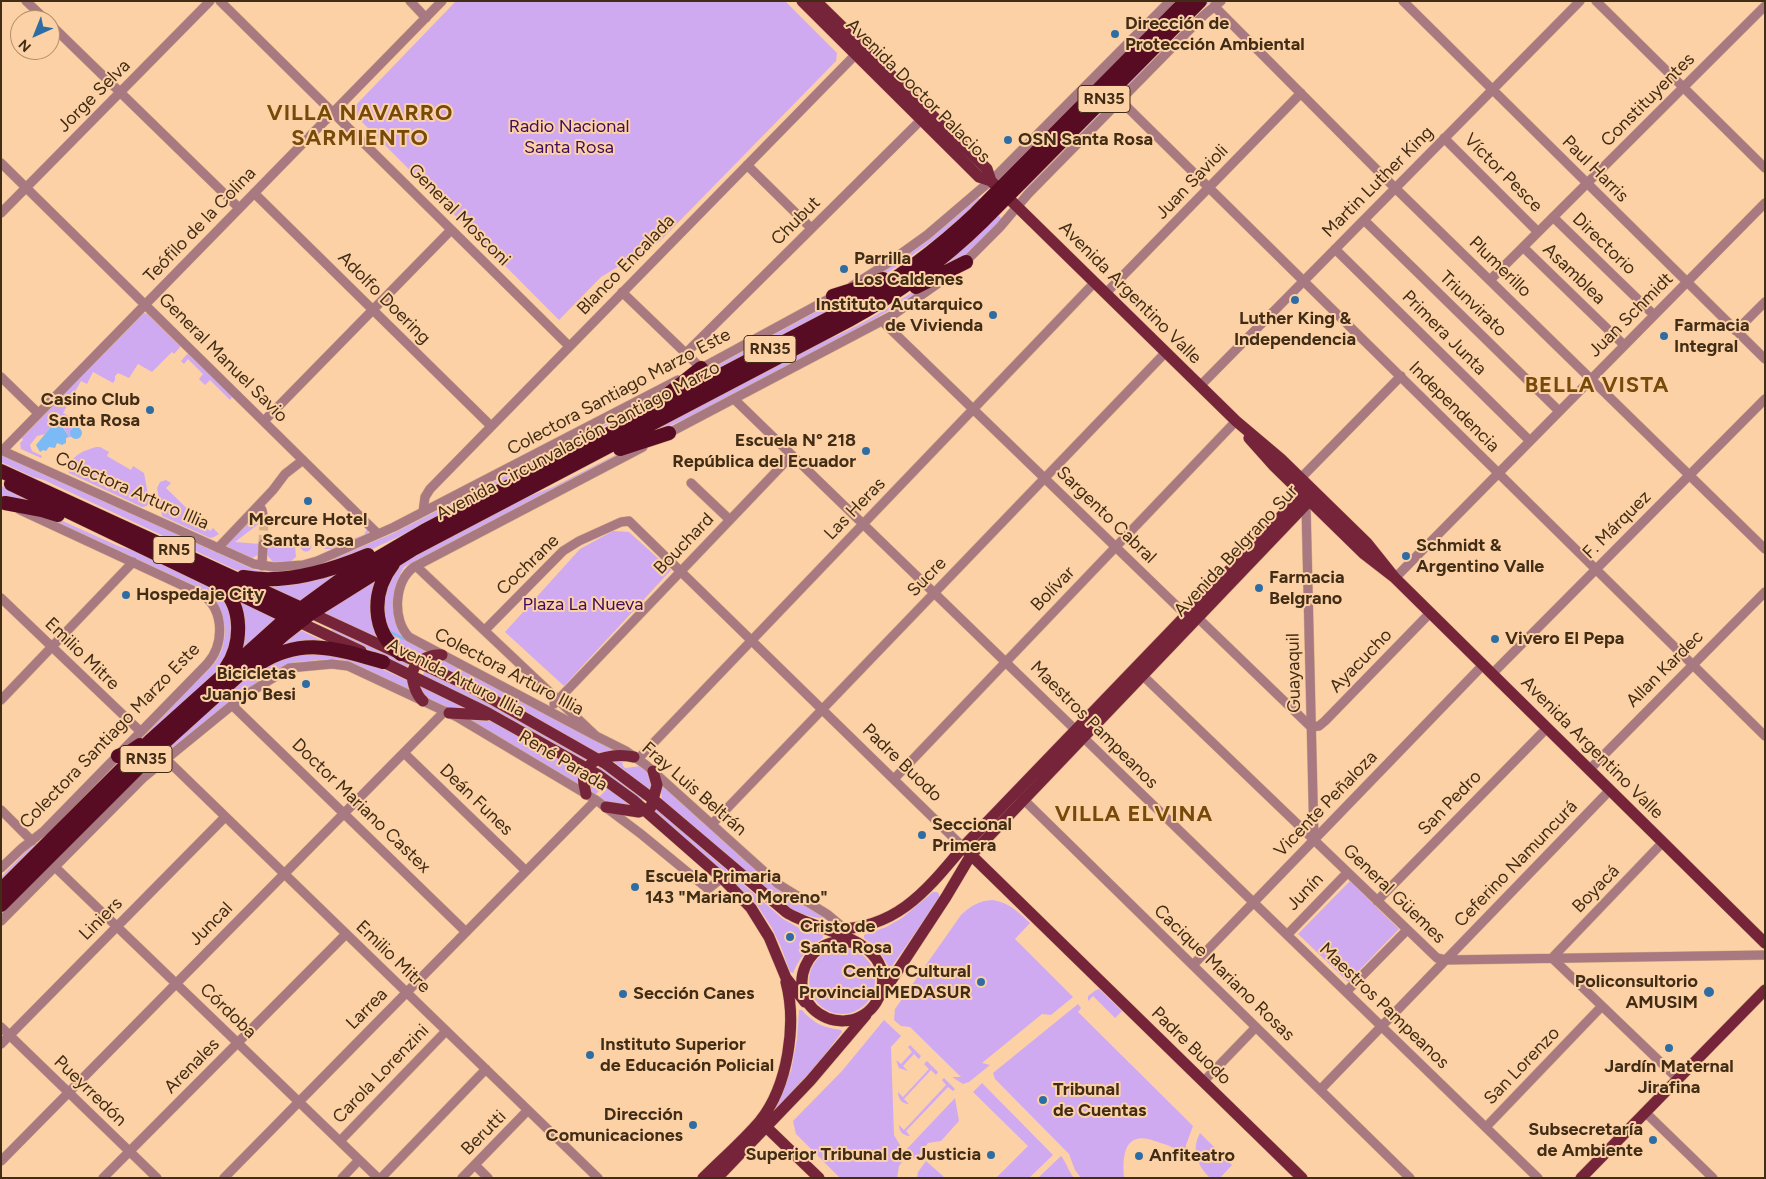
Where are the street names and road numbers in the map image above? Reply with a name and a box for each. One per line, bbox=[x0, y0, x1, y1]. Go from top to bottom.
street label: Avenida Doctor Palacios bbox=[841, 14, 995, 168]
street label: Constituyentes bbox=[1597, 49, 1699, 151]
street label: Jorge Selva bbox=[53, 55, 135, 137]
road number: RN35 bbox=[1078, 86, 1130, 112]
street label: Martin Luther King bbox=[1318, 122, 1438, 242]
street label: Víctor Pesce bbox=[1459, 129, 1547, 217]
street label: Paul Harris bbox=[1557, 131, 1633, 207]
street label: Juan Savioli bbox=[1151, 140, 1233, 224]
street label: General Mosconi bbox=[403, 159, 515, 271]
street label: Teófilo de la Colina bbox=[139, 163, 261, 287]
street label: Chubut bbox=[767, 192, 825, 250]
street label: Directorio bbox=[1568, 208, 1640, 280]
street label: Blanco Encalada bbox=[573, 210, 679, 320]
street label: Avenida Argentino Valle bbox=[1054, 217, 1206, 369]
street label: Plumerillo bbox=[1464, 232, 1536, 302]
street label: Asamblea bbox=[1538, 239, 1610, 309]
street label: Adolfo Doering bbox=[333, 247, 435, 349]
street label: Triunvirato bbox=[1435, 267, 1511, 341]
street label: Juan Schmidt bbox=[1584, 268, 1678, 362]
street label: Primera Junta bbox=[1397, 286, 1491, 380]
street label: General Manuel Savio bbox=[154, 289, 292, 427]
street label: Colectora Santiago Marzo Este bbox=[504, 324, 734, 460]
road number: RN35 bbox=[744, 336, 796, 362]
street label: Avenida Circunvalación Santiago Marzo bbox=[432, 357, 724, 525]
street label: Independencia bbox=[1404, 357, 1504, 457]
street label: Colectora Arturo Illia bbox=[52, 447, 212, 535]
street label: Sargento Cabral bbox=[1052, 462, 1160, 568]
street label: Las Heras bbox=[820, 473, 890, 545]
street label: Avenida Belgrano Sur bbox=[1169, 481, 1303, 621]
street label: F. Márquez bbox=[1578, 486, 1656, 564]
street label: Bouchard bbox=[649, 509, 719, 579]
street label: Cochrane bbox=[492, 530, 564, 600]
road number: RN5 bbox=[153, 536, 195, 564]
street label: Sucre bbox=[903, 553, 951, 601]
street label: Bolívar bbox=[1026, 562, 1080, 616]
street label: Emilio Mitre bbox=[40, 613, 124, 695]
street label: Colectora Arturo Illia bbox=[431, 623, 587, 721]
street label: Ayacucho bbox=[1325, 625, 1397, 697]
street label: Allan Kardec bbox=[1622, 626, 1708, 712]
street label: Guayaquil bbox=[1283, 633, 1305, 713]
street label: Avenida Arturo Illia bbox=[384, 634, 528, 722]
street label: Colectora Santiago Marzo Este bbox=[16, 639, 204, 833]
street label: Maestros Pampeanos bbox=[1026, 657, 1162, 793]
street label: Avenida Argentino Valle bbox=[1516, 672, 1668, 824]
street label: Padre Buodo bbox=[858, 720, 946, 806]
street label: René Parada bbox=[515, 726, 611, 796]
street label: Doctor Mariano Castex bbox=[287, 734, 435, 878]
street label: Fray Luis Beltrán bbox=[637, 738, 751, 840]
road number: RN35 bbox=[120, 746, 172, 772]
street label: Vicente Peñaloza bbox=[1270, 747, 1382, 861]
street label: Deán Funes bbox=[435, 760, 517, 840]
street label: San Pedro bbox=[1414, 766, 1486, 840]
street label: Ceferino Namuncurá bbox=[1450, 796, 1582, 932]
street label: General Güemes bbox=[1338, 840, 1450, 948]
street label: Boyacá bbox=[1568, 860, 1624, 918]
street label: Junín bbox=[1282, 869, 1328, 915]
street label: Liniers bbox=[75, 893, 127, 945]
street label: Juncal bbox=[185, 898, 237, 950]
street label: Cacique Mariano Rosas bbox=[1149, 900, 1299, 1046]
street label: Emilio Mitre bbox=[351, 916, 435, 998]
street label: Maestros Pampeanos bbox=[1315, 938, 1453, 1074]
street label: Córdoba bbox=[195, 979, 261, 1043]
street label: Larrea bbox=[342, 984, 392, 1034]
street label: Padre Buodo bbox=[1147, 1003, 1235, 1089]
street label: Carola Lorenzini bbox=[328, 1020, 434, 1128]
street label: San Lorenzo bbox=[1480, 1023, 1564, 1109]
street label: Arenales bbox=[160, 1034, 224, 1098]
street label: Pueyrredón bbox=[49, 1051, 131, 1131]
street label: Berutti bbox=[457, 1106, 511, 1160]

